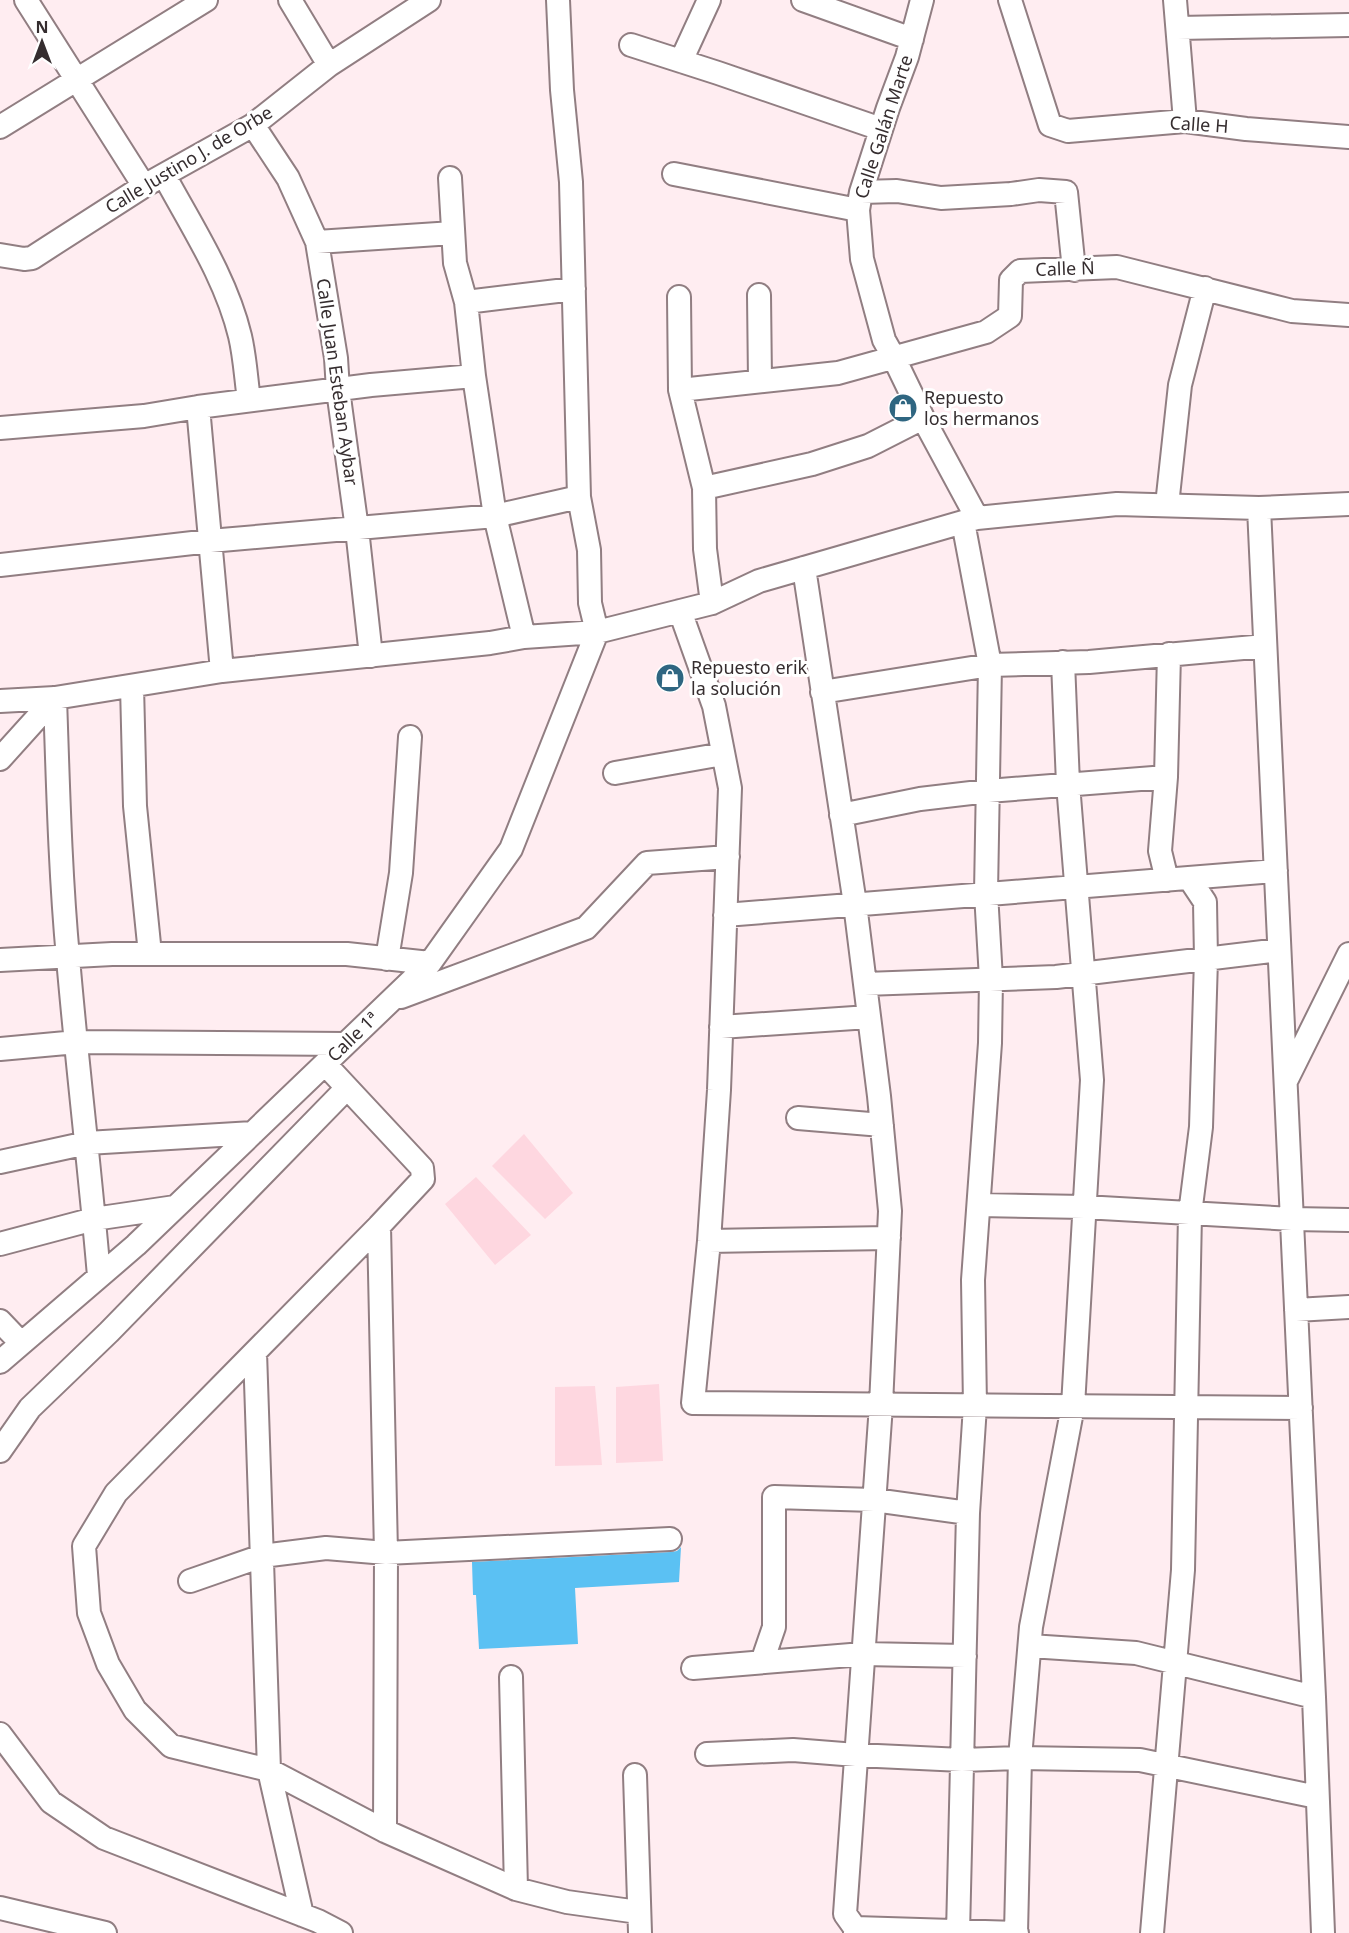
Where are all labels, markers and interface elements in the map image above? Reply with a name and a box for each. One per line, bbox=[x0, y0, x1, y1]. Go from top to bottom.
north arrow bbox=[12, 12, 72, 72]
text: N bbox=[35, 16, 49, 38]
street label: Calle Galán Marte bbox=[848, 52, 918, 202]
street label: Calle Justino J. de Orbe bbox=[100, 100, 277, 219]
street label: Calle H bbox=[1169, 110, 1229, 138]
street label: Calle Ñ bbox=[1035, 255, 1095, 281]
street label: Calle Juan Esteban Aybar bbox=[312, 277, 364, 488]
place label: Repuesto los hermanos bbox=[924, 385, 1039, 430]
shop icon: Repuesto los hermanos bbox=[887, 392, 919, 424]
place label: Repuesto erik la solución bbox=[691, 655, 808, 700]
shop icon: Repuesto erik la solución bbox=[654, 662, 686, 694]
street label: Calle 1ª bbox=[322, 1006, 383, 1067]

